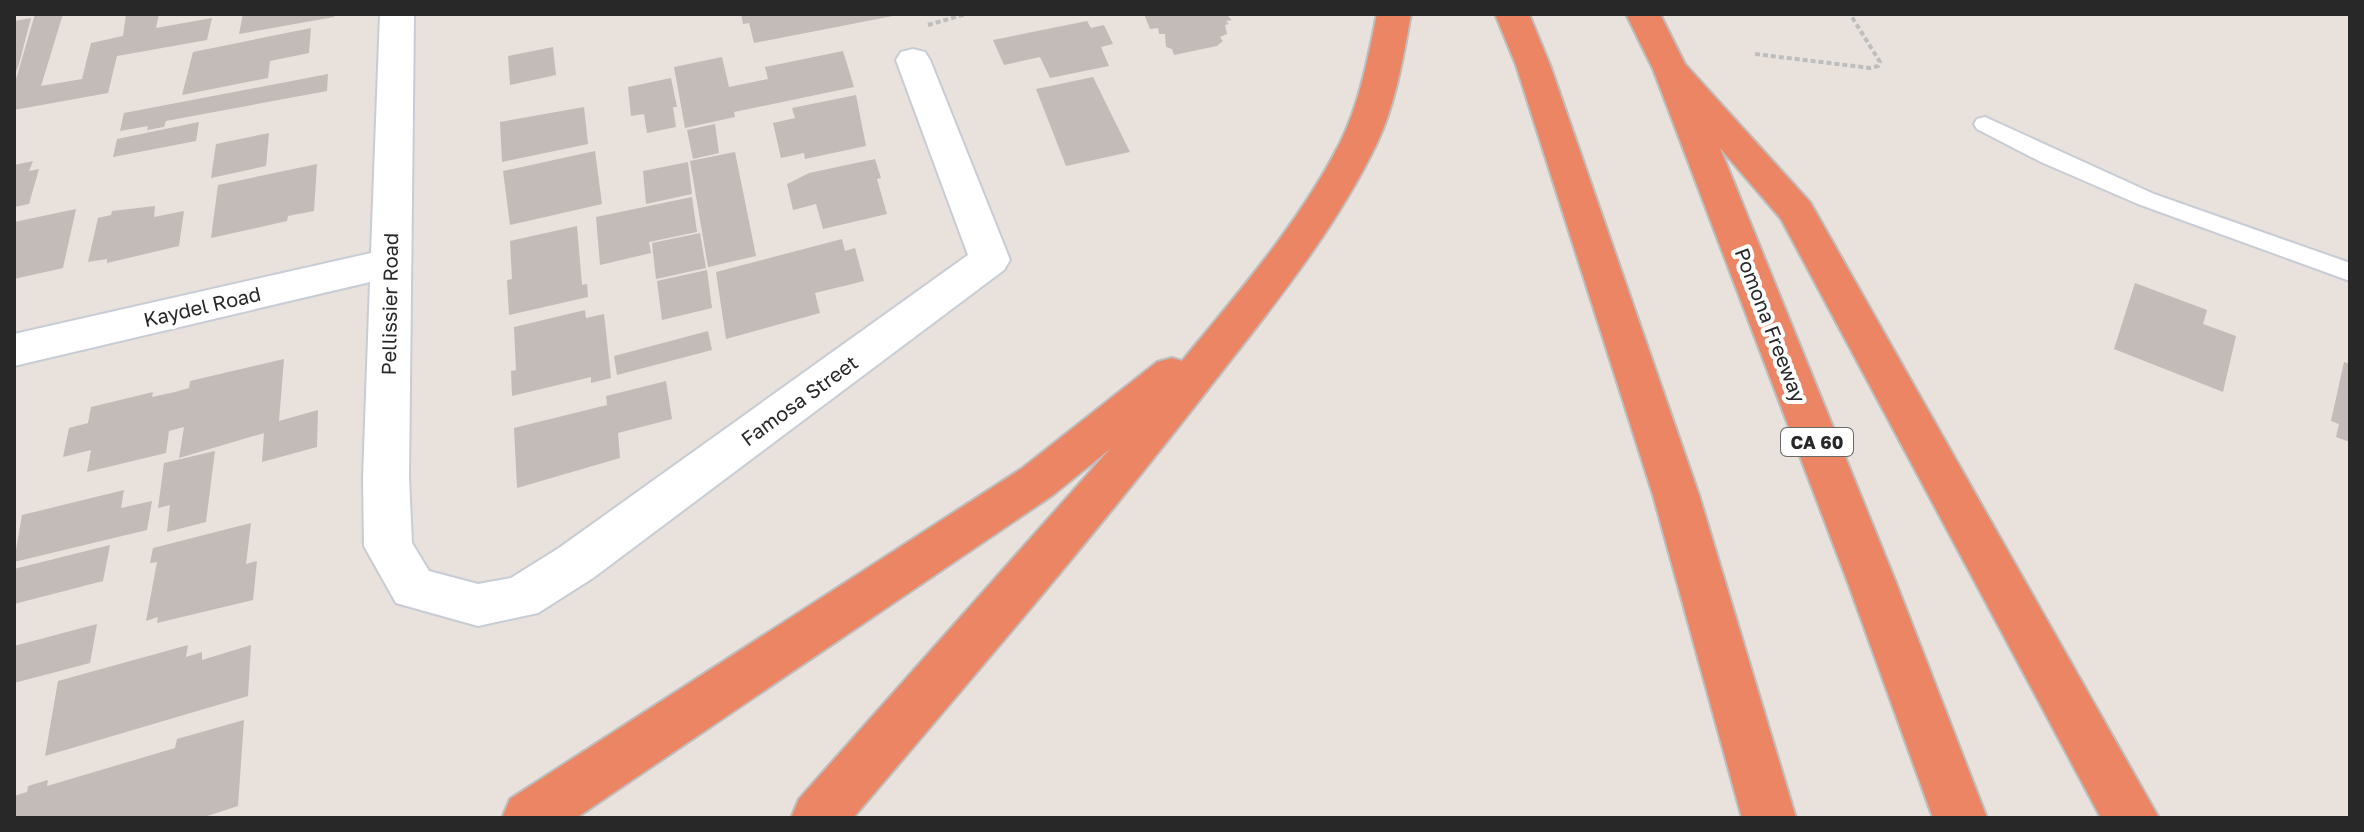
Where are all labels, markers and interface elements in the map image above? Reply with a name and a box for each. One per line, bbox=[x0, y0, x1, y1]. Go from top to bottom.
street label: Pellissier Road bbox=[376, 232, 402, 376]
street label: Pomona Freeway bbox=[1730, 244, 1812, 406]
street label: Kaydel Road bbox=[141, 281, 263, 331]
street label: Famosa Street bbox=[736, 350, 862, 450]
road number: CA 60 bbox=[1781, 428, 1853, 456]

